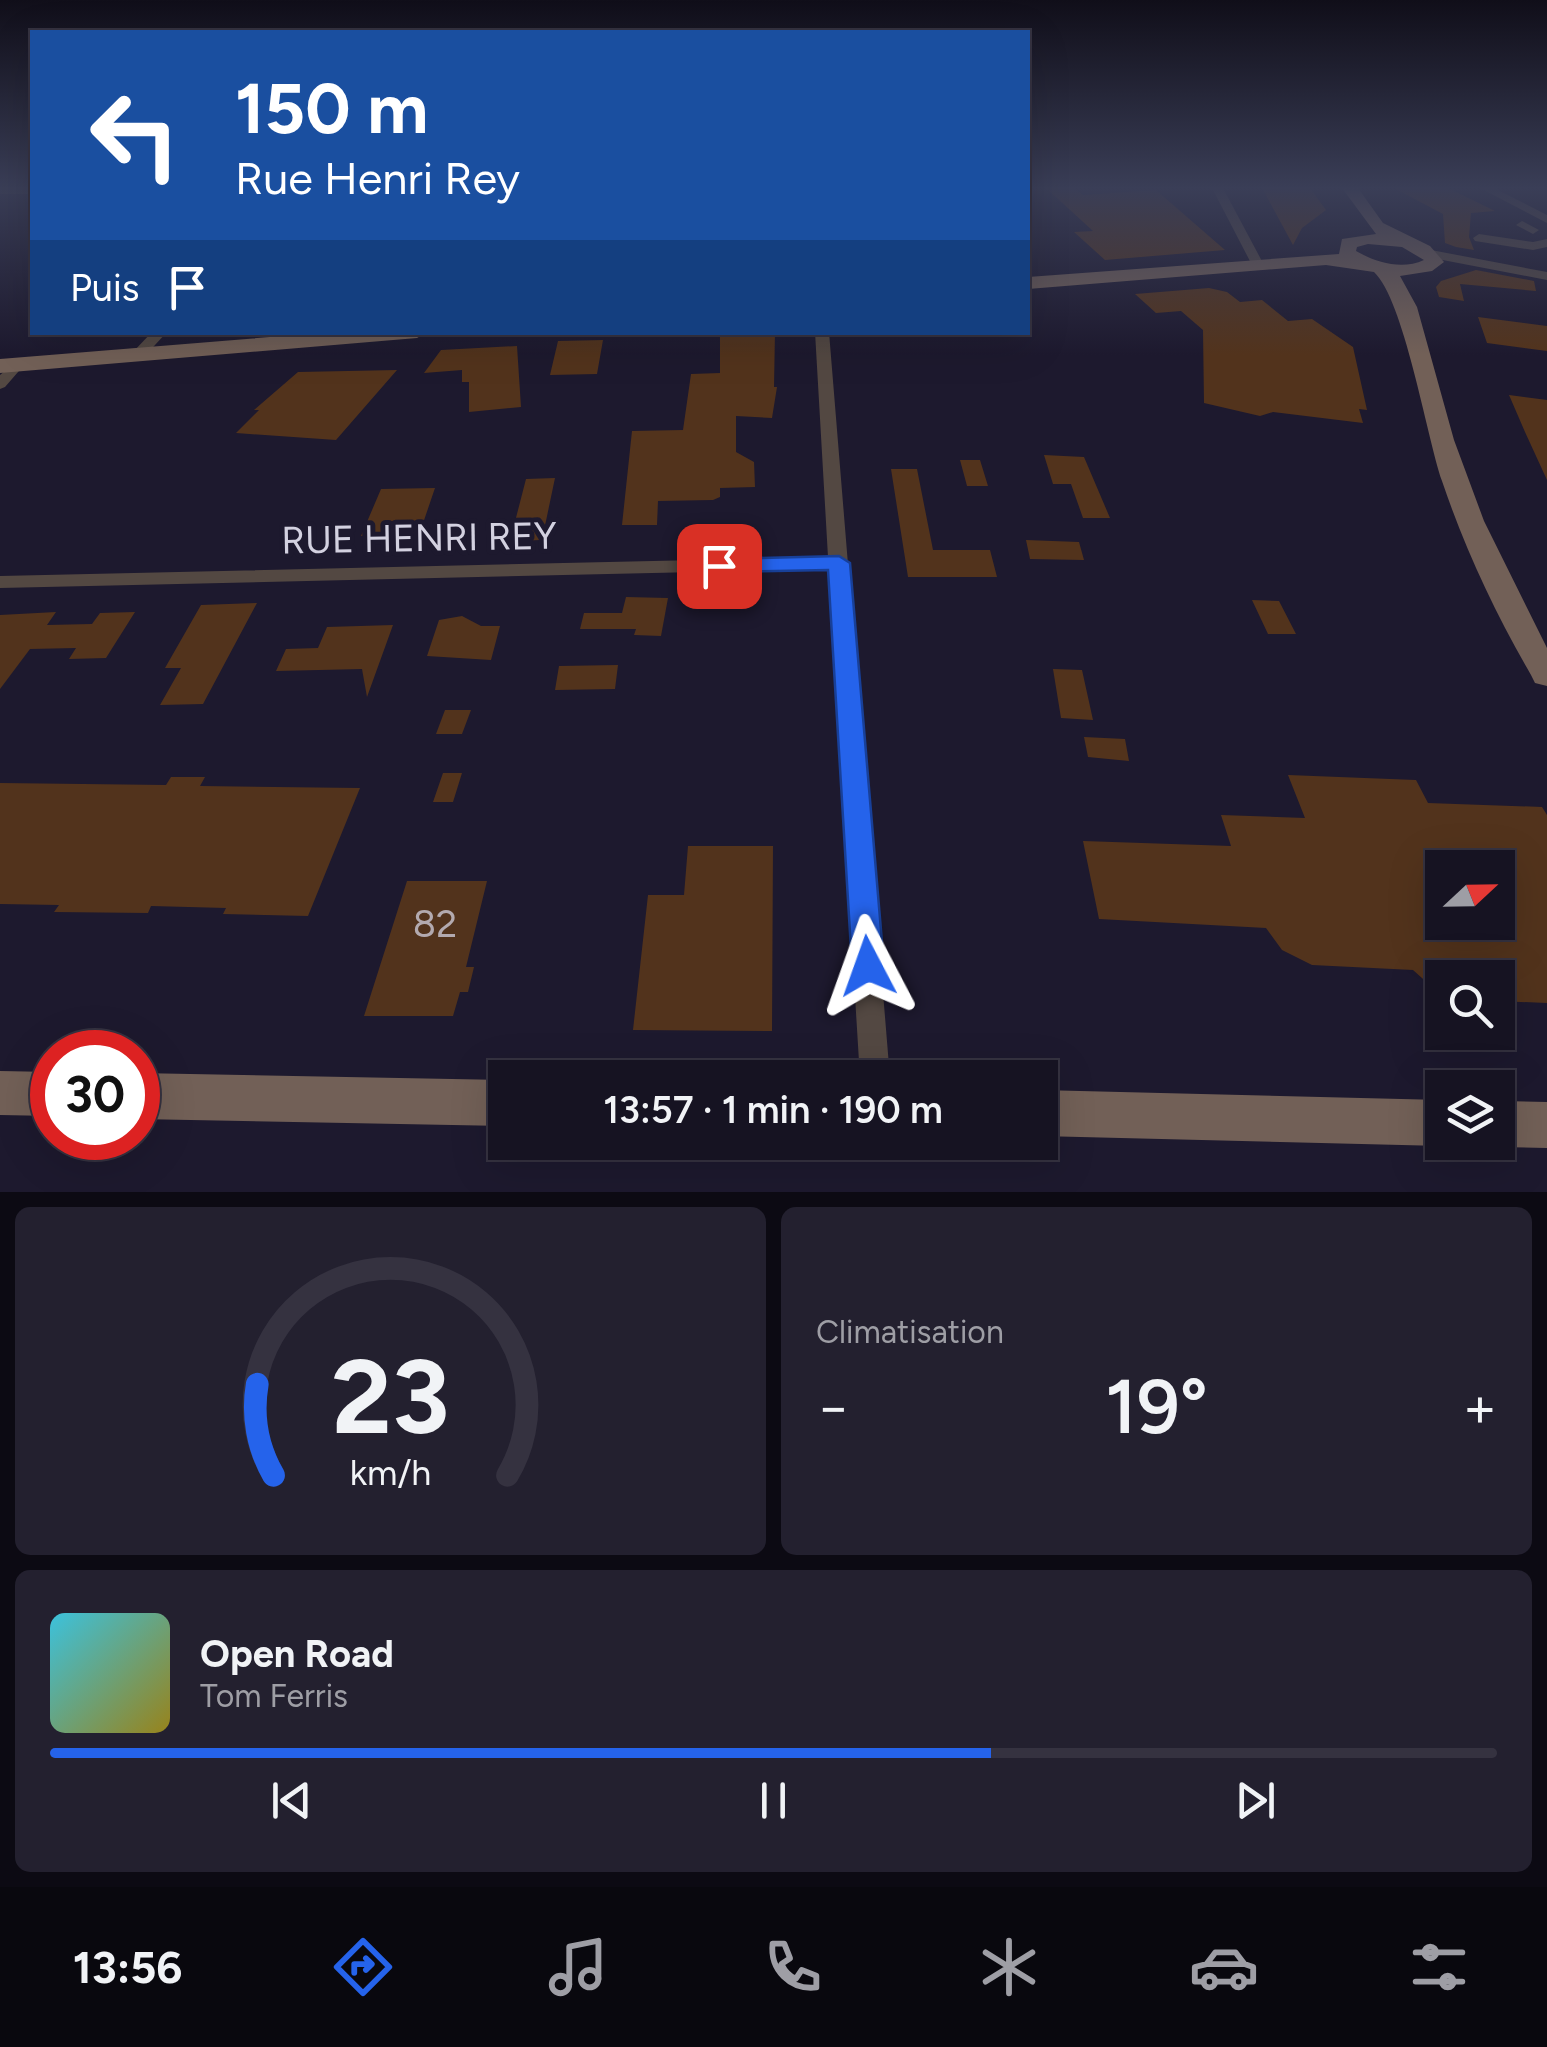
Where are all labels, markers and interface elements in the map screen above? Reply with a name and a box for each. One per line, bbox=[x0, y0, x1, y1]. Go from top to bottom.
text: 150 m bbox=[235, 66, 428, 151]
icon: left bbox=[70, 70, 200, 200]
text: Rue Henri Rey bbox=[235, 151, 520, 205]
icon: arrive bbox=[160, 260, 215, 315]
text: Puis bbox=[70, 265, 140, 311]
street label: RUE HENRI REY bbox=[281, 513, 557, 563]
pin bbox=[677, 524, 762, 609]
icon: arrive bbox=[692, 539, 747, 594]
north arrow bbox=[1425, 850, 1515, 940]
map controls bbox=[1425, 850, 1515, 1160]
house number: 82 bbox=[413, 901, 457, 947]
position arrow bbox=[816, 914, 920, 1018]
button: search bbox=[1425, 960, 1515, 1050]
speed limit sign: 30 bbox=[30, 1030, 160, 1160]
button: layers bbox=[1425, 1070, 1515, 1160]
text: 13:57 · 1 min · 190 m bbox=[603, 1087, 943, 1133]
text: Climatisation bbox=[816, 1313, 1004, 1351]
text: 23 bbox=[331, 1334, 450, 1459]
text: 19° bbox=[1105, 1362, 1208, 1452]
text: − bbox=[816, 1374, 850, 1440]
text: + bbox=[1463, 1374, 1497, 1440]
text: km/h bbox=[350, 1451, 431, 1494]
text: Open Road bbox=[200, 1631, 394, 1677]
text: Tom Ferris bbox=[200, 1677, 348, 1715]
icon: previous bbox=[264, 1773, 319, 1828]
icon: pause bbox=[746, 1773, 801, 1828]
icon: next bbox=[1228, 1773, 1283, 1828]
icon: directions bbox=[328, 1932, 398, 2002]
icon: music bbox=[543, 1932, 613, 2002]
icon: phone bbox=[758, 1932, 828, 2002]
icon: climate bbox=[974, 1932, 1044, 2002]
icon: car bbox=[1189, 1932, 1259, 2002]
icon: filters bbox=[1404, 1932, 1474, 2002]
text: 13:56 bbox=[73, 1940, 182, 1994]

